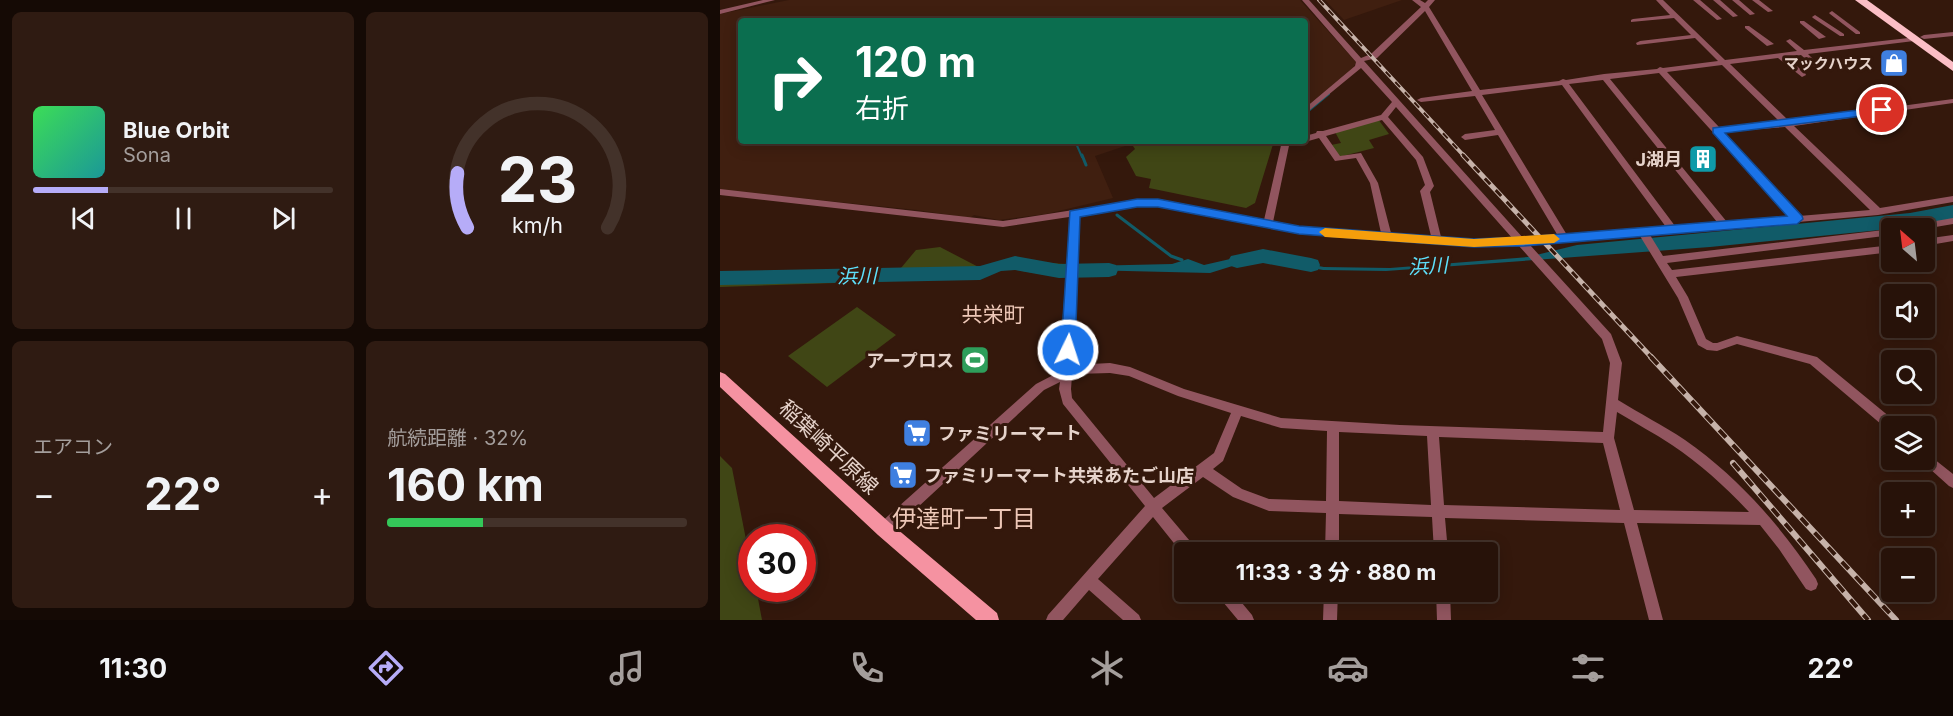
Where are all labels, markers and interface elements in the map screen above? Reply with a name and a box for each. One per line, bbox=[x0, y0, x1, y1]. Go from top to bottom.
text: 120 m bbox=[855, 36, 976, 87]
icon: right bbox=[756, 42, 834, 120]
shop icon: マックハウス bbox=[1878, 47, 1910, 79]
place label: マックハウス bbox=[1784, 54, 1873, 73]
pin bbox=[1856, 84, 1907, 135]
text: 右折 bbox=[855, 92, 909, 125]
icon: arrive bbox=[1865, 93, 1898, 126]
text: Blue Orbit bbox=[123, 117, 230, 143]
text: 23 bbox=[497, 142, 577, 217]
text: Sona bbox=[123, 143, 171, 167]
building icon: J湖月 bbox=[1687, 143, 1719, 175]
place label: J湖月 bbox=[1635, 149, 1682, 170]
icon: previous bbox=[67, 202, 100, 235]
icon: pause bbox=[167, 202, 200, 235]
icon: next bbox=[267, 202, 300, 235]
text: km/h bbox=[512, 212, 562, 238]
north arrow bbox=[1881, 218, 1935, 272]
map controls bbox=[1881, 218, 1935, 602]
water label: 浜川 bbox=[1407, 253, 1451, 279]
water label: 浜川 bbox=[837, 264, 879, 288]
button: sound bbox=[1881, 284, 1935, 338]
district label: 共栄町 bbox=[962, 302, 1025, 327]
position arrow bbox=[1036, 318, 1100, 382]
sports icon: アープロス bbox=[959, 344, 991, 376]
place label: アープロス bbox=[866, 350, 954, 371]
button: search bbox=[1881, 350, 1935, 404]
street label: 稲葉崎平原線 bbox=[774, 395, 884, 499]
button: layers bbox=[1881, 416, 1935, 470]
supermarket icon: ファミリーマート bbox=[901, 417, 933, 449]
place label: ファミリーマート bbox=[938, 423, 1082, 444]
text: 航続距離 · 32% bbox=[387, 426, 528, 450]
text: エアコン bbox=[33, 435, 113, 459]
text: 160 km bbox=[387, 457, 544, 512]
supermarket icon: ファミリーマート共栄あたご山店 bbox=[887, 459, 919, 491]
place label: ファミリーマート共栄あたご山店 bbox=[924, 465, 1194, 486]
text: 22° bbox=[144, 466, 222, 521]
text: − bbox=[33, 474, 55, 514]
text: + bbox=[311, 474, 333, 514]
button: + bbox=[1881, 482, 1935, 536]
district label: 伊達町一丁目 bbox=[892, 504, 1036, 533]
speed limit sign: 30 bbox=[738, 524, 816, 602]
button: − bbox=[1881, 548, 1935, 602]
text: 11:33 · 3 分 · 880 m bbox=[1236, 559, 1436, 585]
icon: directions bbox=[365, 647, 407, 689]
icon: music bbox=[606, 647, 648, 689]
icon: phone bbox=[846, 647, 888, 689]
icon: climate bbox=[1086, 647, 1128, 689]
icon: car bbox=[1327, 647, 1369, 689]
icon: filters bbox=[1567, 647, 1609, 689]
text: 11:30 bbox=[99, 652, 167, 685]
text: 22° bbox=[1807, 652, 1854, 685]

